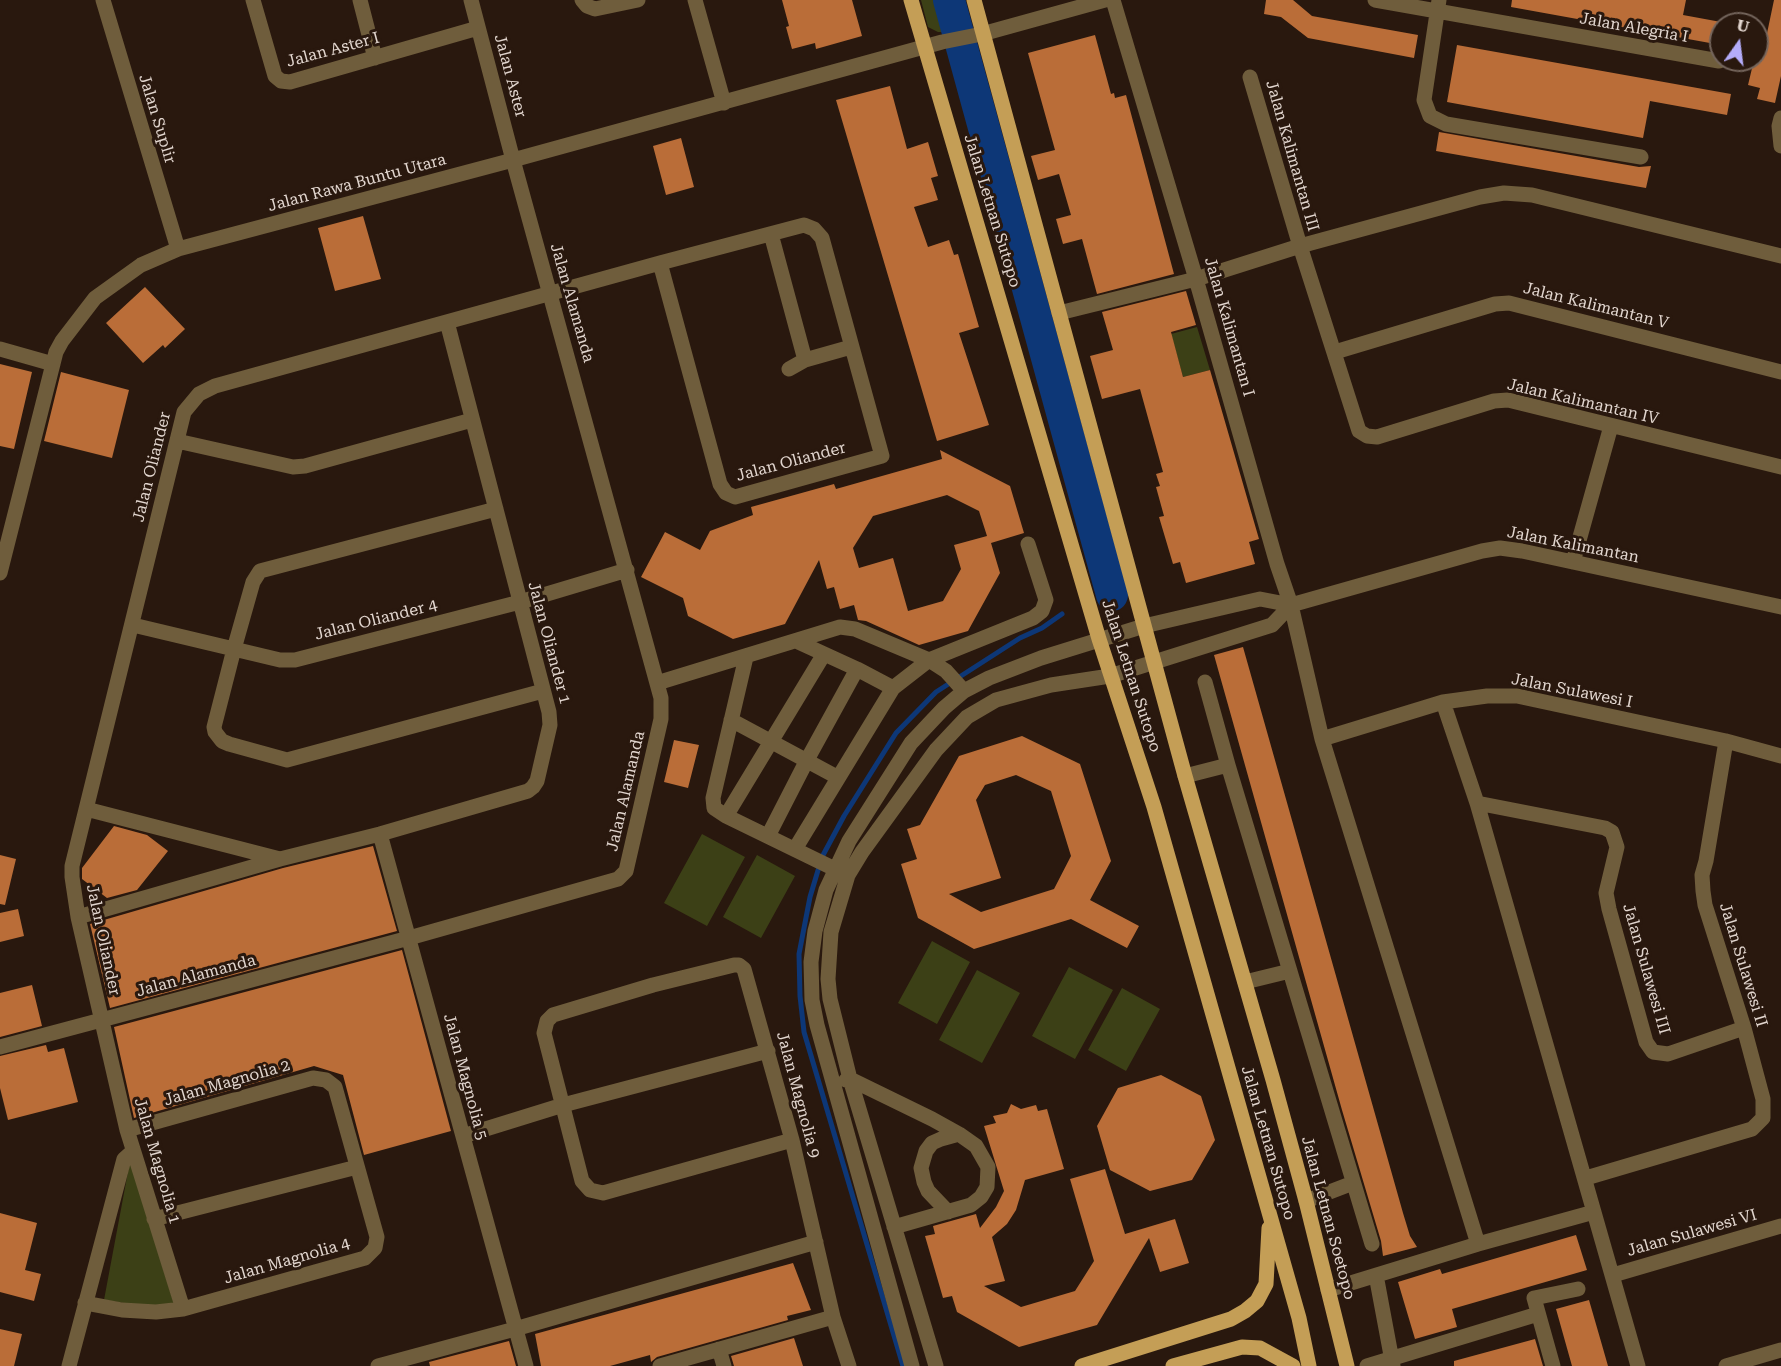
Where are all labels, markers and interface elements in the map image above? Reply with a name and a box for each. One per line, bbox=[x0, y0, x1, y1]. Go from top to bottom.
street label: Jalan Alegria I bbox=[1578, 9, 1690, 47]
north arrow bbox=[1709, 12, 1769, 72]
text: U bbox=[1735, 15, 1751, 37]
street label: Jalan Aster I bbox=[284, 28, 382, 72]
street label: Jalan Aster bbox=[490, 32, 530, 120]
street label: Jalan Suplir bbox=[134, 72, 180, 166]
street label: Jalan Kalimantan III bbox=[1261, 78, 1323, 234]
street label: Jalan Letnan Sutopo bbox=[960, 132, 1024, 290]
street label: Jalan Rawa Buntu Utara bbox=[266, 150, 448, 216]
street label: Jalan Alamanda bbox=[546, 241, 598, 365]
street label: Jalan Kalimantan I bbox=[1200, 255, 1258, 399]
street label: Jalan Kalimantan V bbox=[1521, 279, 1671, 333]
street label: Jalan Kalimantan IV bbox=[1505, 375, 1661, 429]
street label: Jalan Oliander bbox=[129, 410, 175, 524]
street label: Jalan Oliander bbox=[734, 438, 848, 486]
street label: Jalan Kalimantan bbox=[1505, 523, 1641, 567]
street label: Jalan Oliander 1 bbox=[523, 580, 575, 706]
street label: Jalan Oliander 4 bbox=[313, 595, 439, 645]
street label: Jalan Letnan Sutopo bbox=[1097, 597, 1165, 755]
street label: Jalan Sulawesi I bbox=[1510, 670, 1634, 712]
street label: Jalan Alamanda bbox=[603, 729, 649, 853]
street label: Jalan Oliander bbox=[82, 883, 124, 997]
street label: Jalan Sulawesi III bbox=[1618, 901, 1674, 1037]
street label: Jalan Sulawesi II bbox=[1715, 901, 1771, 1029]
street label: Jalan Alamanda bbox=[134, 951, 258, 1001]
street label: Jalan Magnolia 5 bbox=[439, 1012, 491, 1142]
street label: Jalan Magnolia 9 bbox=[772, 1030, 824, 1160]
street label: Jalan Magnolia 2 bbox=[162, 1056, 292, 1110]
street label: Jalan Letnan Sutopo bbox=[1237, 1064, 1299, 1222]
street label: Jalan Magnolia 1 bbox=[130, 1096, 184, 1226]
street label: Jalan Letnan Soetopo bbox=[1297, 1134, 1359, 1302]
street label: Jalan Sulawesi VI bbox=[1625, 1205, 1759, 1261]
street label: Jalan Magnolia 4 bbox=[222, 1234, 352, 1288]

